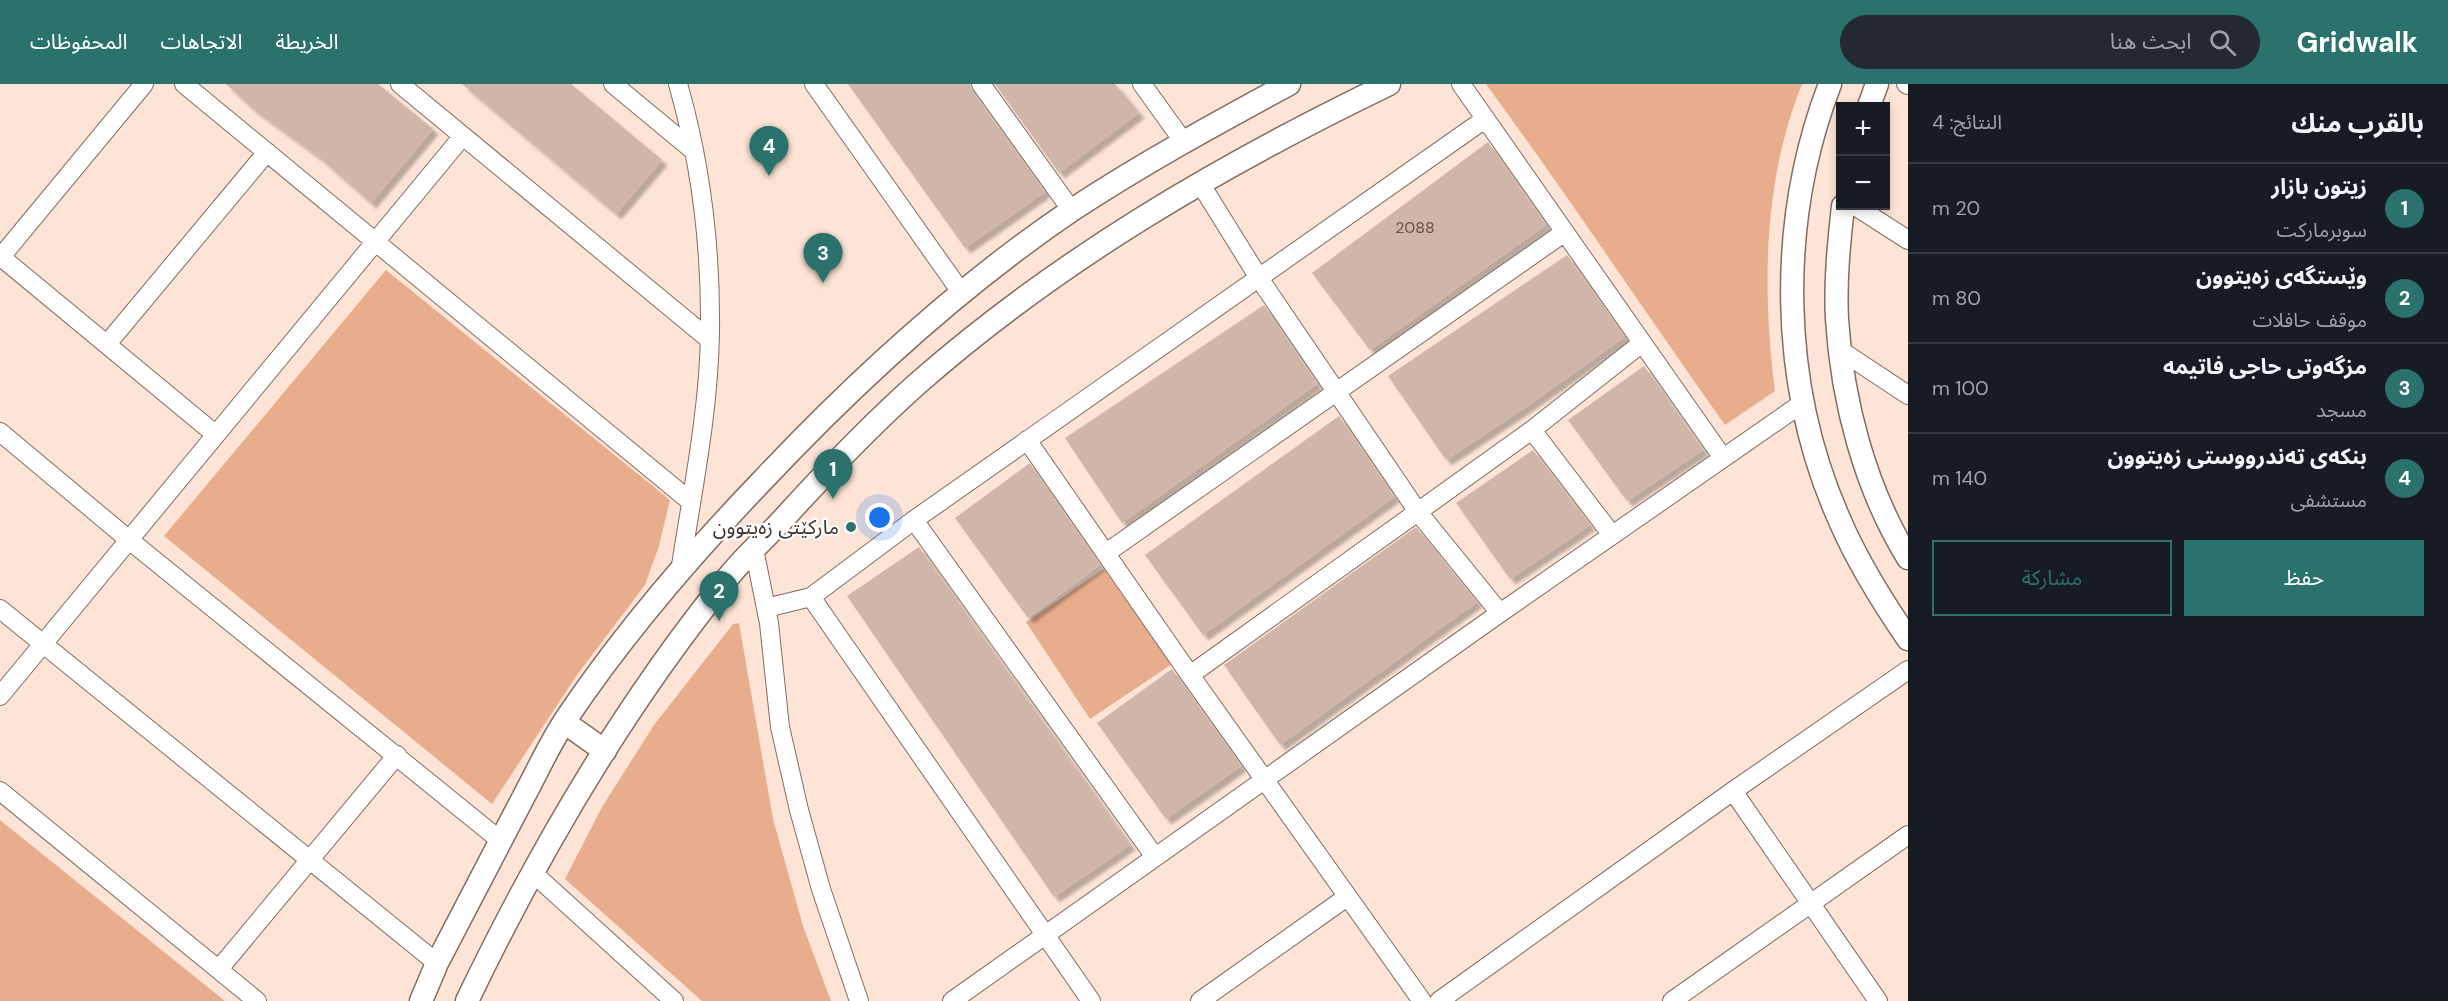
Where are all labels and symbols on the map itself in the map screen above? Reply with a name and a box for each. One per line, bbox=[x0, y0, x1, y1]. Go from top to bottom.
pin: 4 bbox=[750, 126, 788, 176]
house number: 2088 bbox=[1395, 217, 1435, 238]
pin: 3 bbox=[804, 234, 842, 283]
pin: 1 bbox=[814, 450, 852, 499]
your location bbox=[865, 503, 894, 532]
place label: مارکێتی زەیتوون bbox=[713, 514, 839, 540]
marker: مارکێتی زەیتوون bbox=[844, 520, 858, 534]
pin: 2 bbox=[700, 572, 738, 621]

